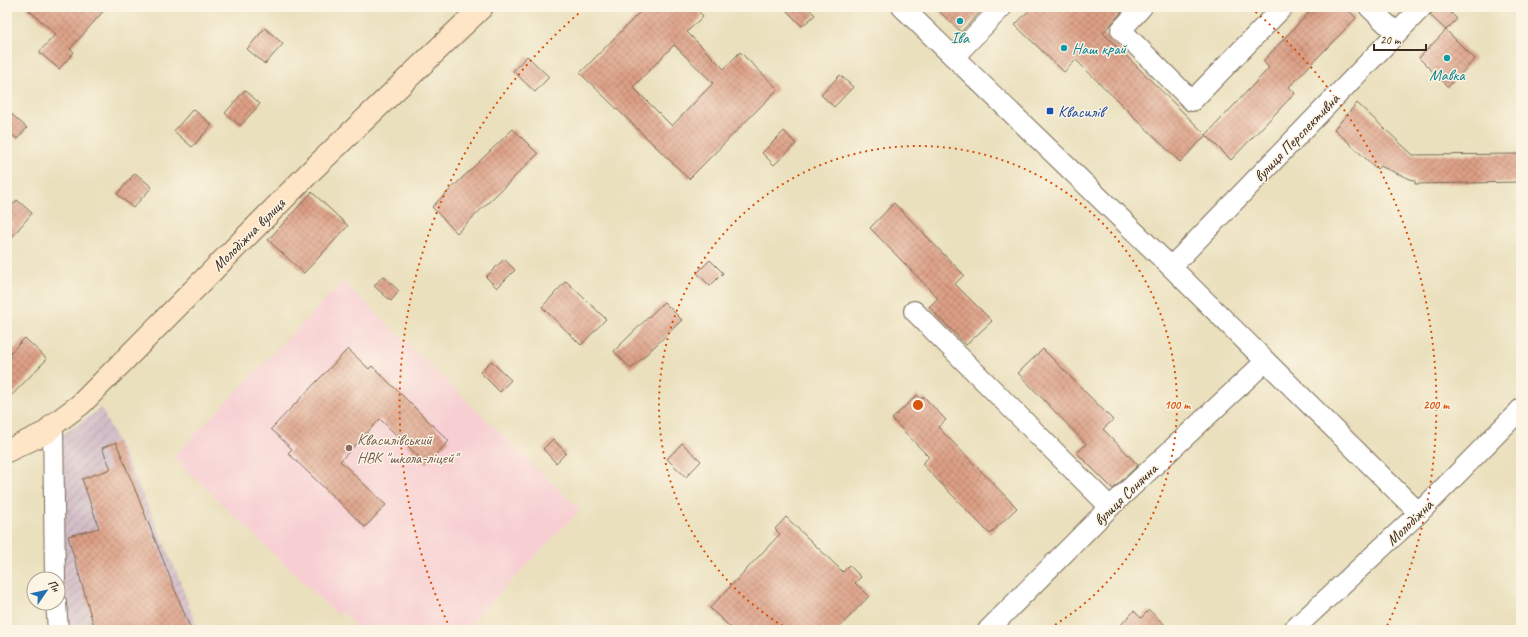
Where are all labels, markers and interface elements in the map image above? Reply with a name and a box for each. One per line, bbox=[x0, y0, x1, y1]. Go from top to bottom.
marker: Іва bbox=[955, 16, 965, 26]
scale bar bbox=[1374, 26, 1426, 52]
place label: Іва bbox=[951, 28, 970, 48]
text: 20 m bbox=[1380, 32, 1402, 48]
place label: Наш край bbox=[1072, 39, 1128, 59]
marker: Наш край bbox=[1059, 43, 1069, 53]
marker: Мавка bbox=[1442, 53, 1452, 63]
place label: Мавка bbox=[1429, 65, 1466, 85]
street label: вулиця Перспективна bbox=[1249, 89, 1345, 186]
place label: Квасилів bbox=[1058, 102, 1108, 122]
marker: Квасилів bbox=[1045, 106, 1055, 116]
street label: Молодіжна вулиця bbox=[208, 193, 290, 276]
text: 100 m bbox=[1164, 397, 1191, 413]
text: 200 m bbox=[1423, 397, 1450, 413]
centre of rings bbox=[911, 398, 925, 412]
place label: Квасилівський НВК "школа-ліцей" bbox=[357, 430, 461, 468]
marker: Квасилівський НВК "школа-ліцей" bbox=[344, 443, 354, 453]
street label: вулиця Сонячна bbox=[1089, 458, 1163, 530]
street label: Молодіжна bbox=[1382, 495, 1438, 550]
north arrow bbox=[26, 571, 66, 611]
text: Пн bbox=[45, 577, 64, 595]

